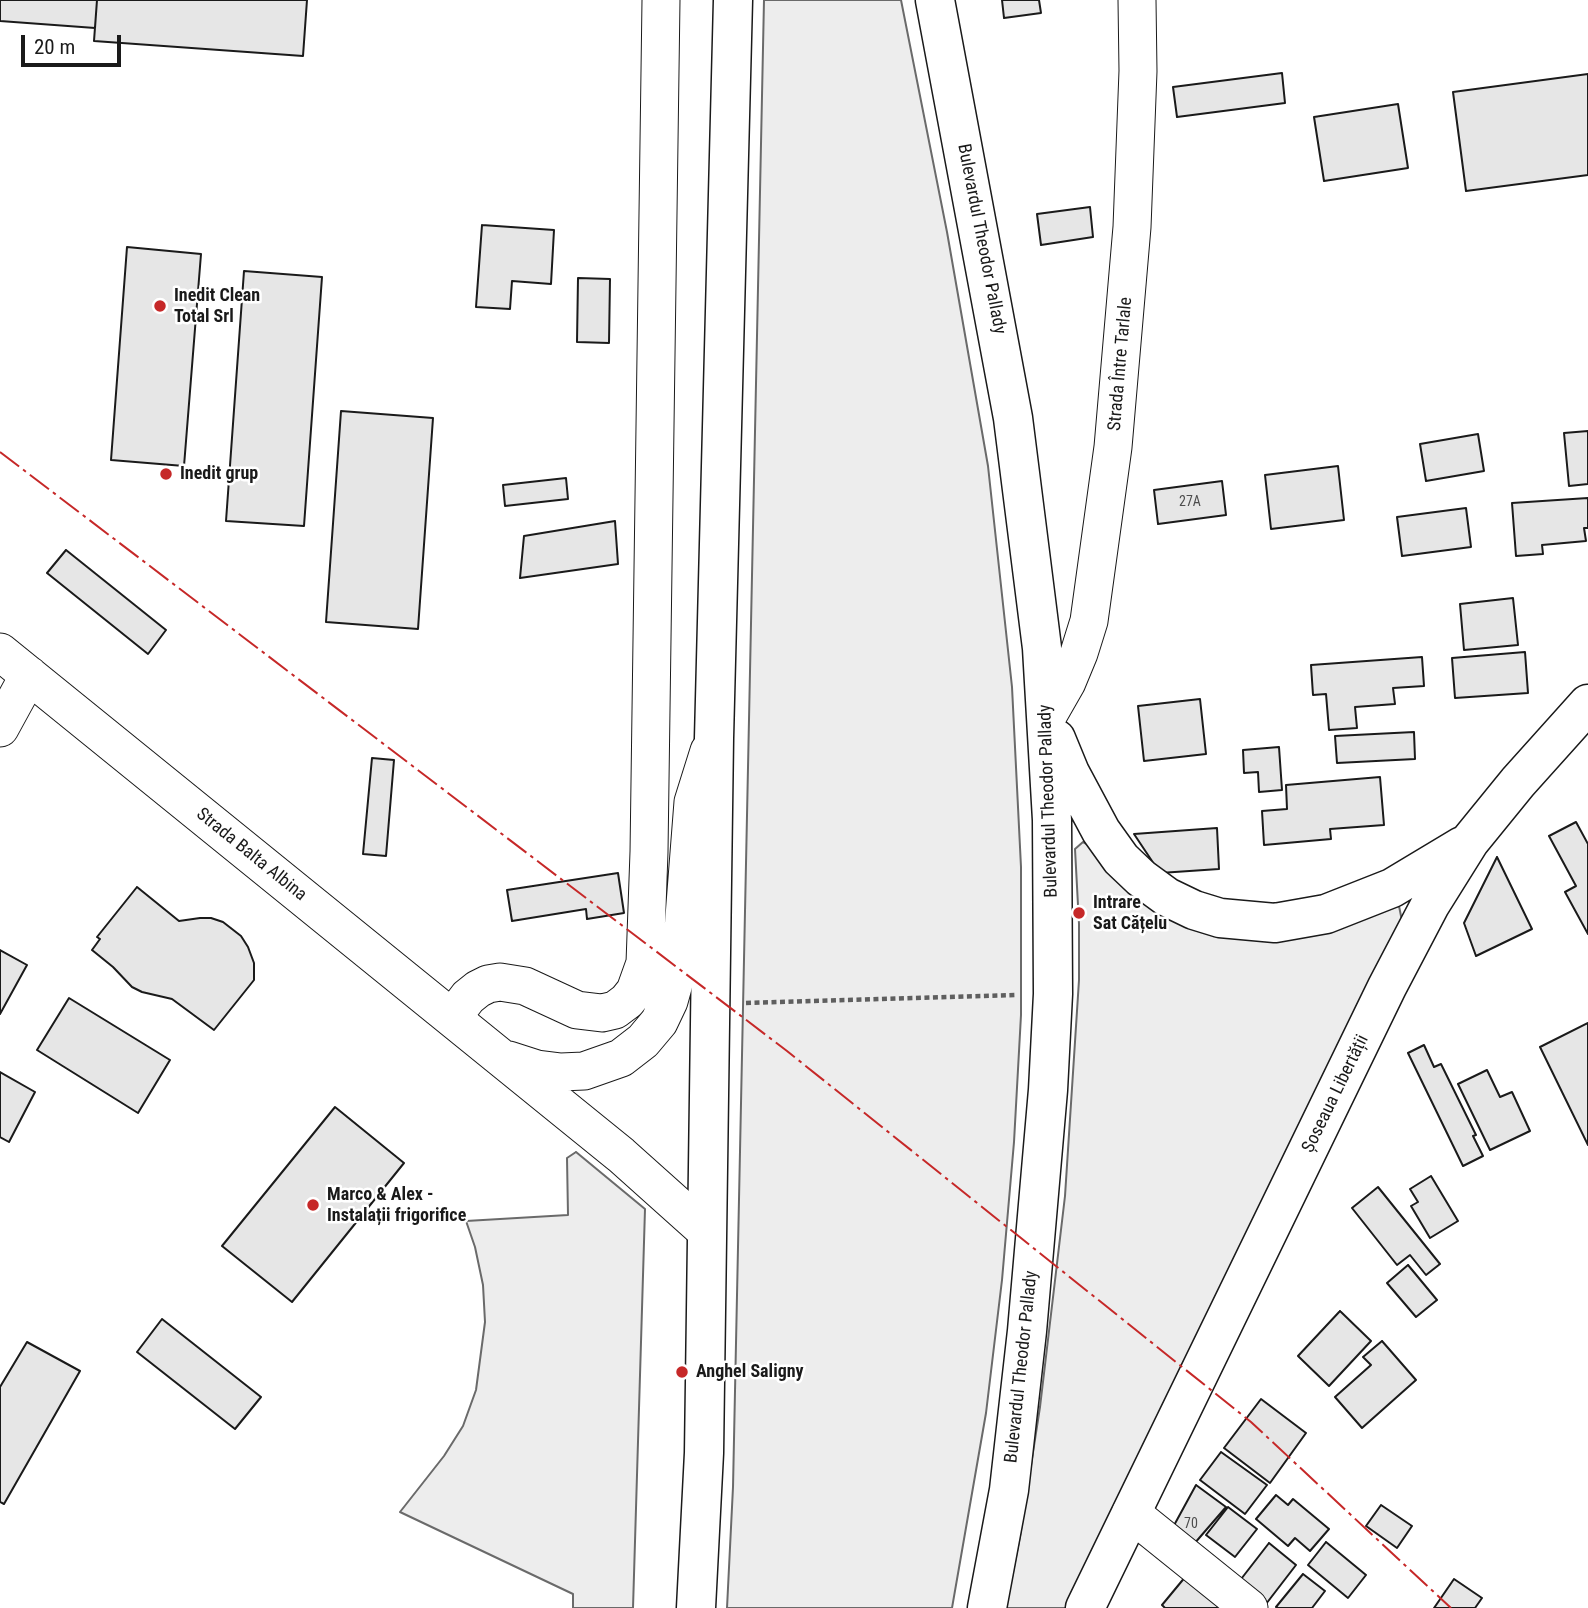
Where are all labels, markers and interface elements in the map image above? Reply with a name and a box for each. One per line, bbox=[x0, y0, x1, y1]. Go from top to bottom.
scale bar bbox=[24, 21, 124, 65]
text: 20 m bbox=[34, 35, 75, 59]
street label: Bulevardul Theodor Pallady bbox=[952, 142, 1010, 336]
place label: Inedit Clean Total Srl bbox=[174, 285, 260, 328]
street label: Strada Între Tarlale bbox=[1104, 296, 1138, 432]
marker: Inedit Clean Total Srl bbox=[152, 298, 168, 314]
place label: Inedit grup bbox=[180, 463, 258, 485]
marker: Inedit grup bbox=[158, 466, 174, 482]
house number: 27A bbox=[1179, 494, 1201, 510]
street label: Bulevardul Theodor Pallady bbox=[1035, 704, 1063, 898]
street label: Strada Balta Albina bbox=[192, 804, 310, 906]
place label: Intrare Sat Cățelu bbox=[1093, 892, 1167, 934]
marker: Intrare Sat Cățelu bbox=[1071, 905, 1087, 921]
street label: Șoseaua Libertății bbox=[1298, 1031, 1374, 1157]
place label: Marco & Alex - Instalații frigorifice bbox=[327, 1184, 466, 1226]
marker: Marco & Alex - Instalații frigorifice bbox=[305, 1197, 321, 1213]
street label: Bulevardul Theodor Pallady bbox=[1001, 1270, 1043, 1464]
place label: Anghel Saligny bbox=[696, 1361, 804, 1383]
marker: Anghel Saligny bbox=[674, 1364, 690, 1380]
house number: 70 bbox=[1184, 1516, 1198, 1532]

